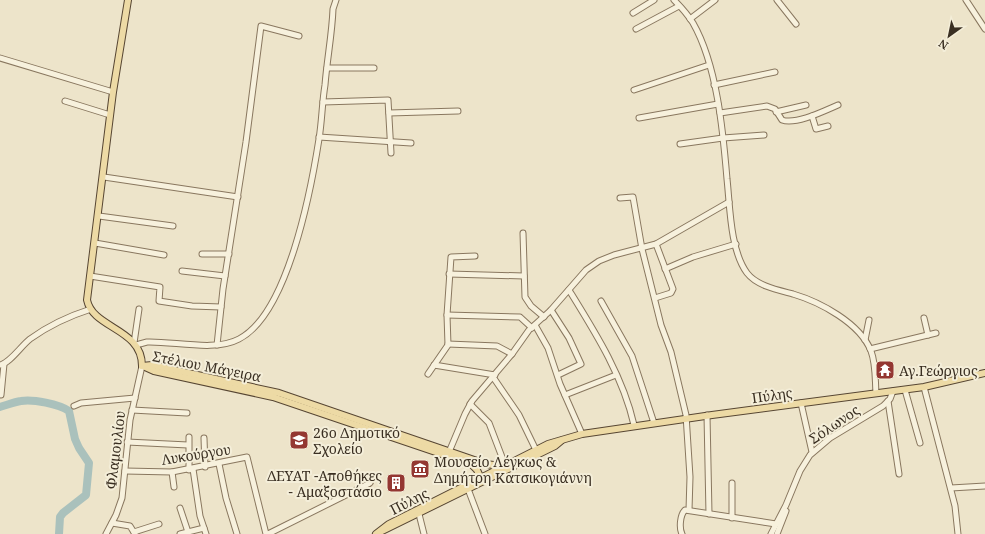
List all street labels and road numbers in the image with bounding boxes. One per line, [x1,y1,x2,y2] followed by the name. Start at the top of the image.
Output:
[151,346,263,386] street label: Στέλιου Μάγειρα
[750,383,794,407] street label: Πύλης
[805,400,863,448] street label: Σόλωνος
[101,410,129,490] street label: Φλαμουλίου
[160,439,232,469] street label: Λυκούργου
[386,483,432,519] street label: Πύλης

